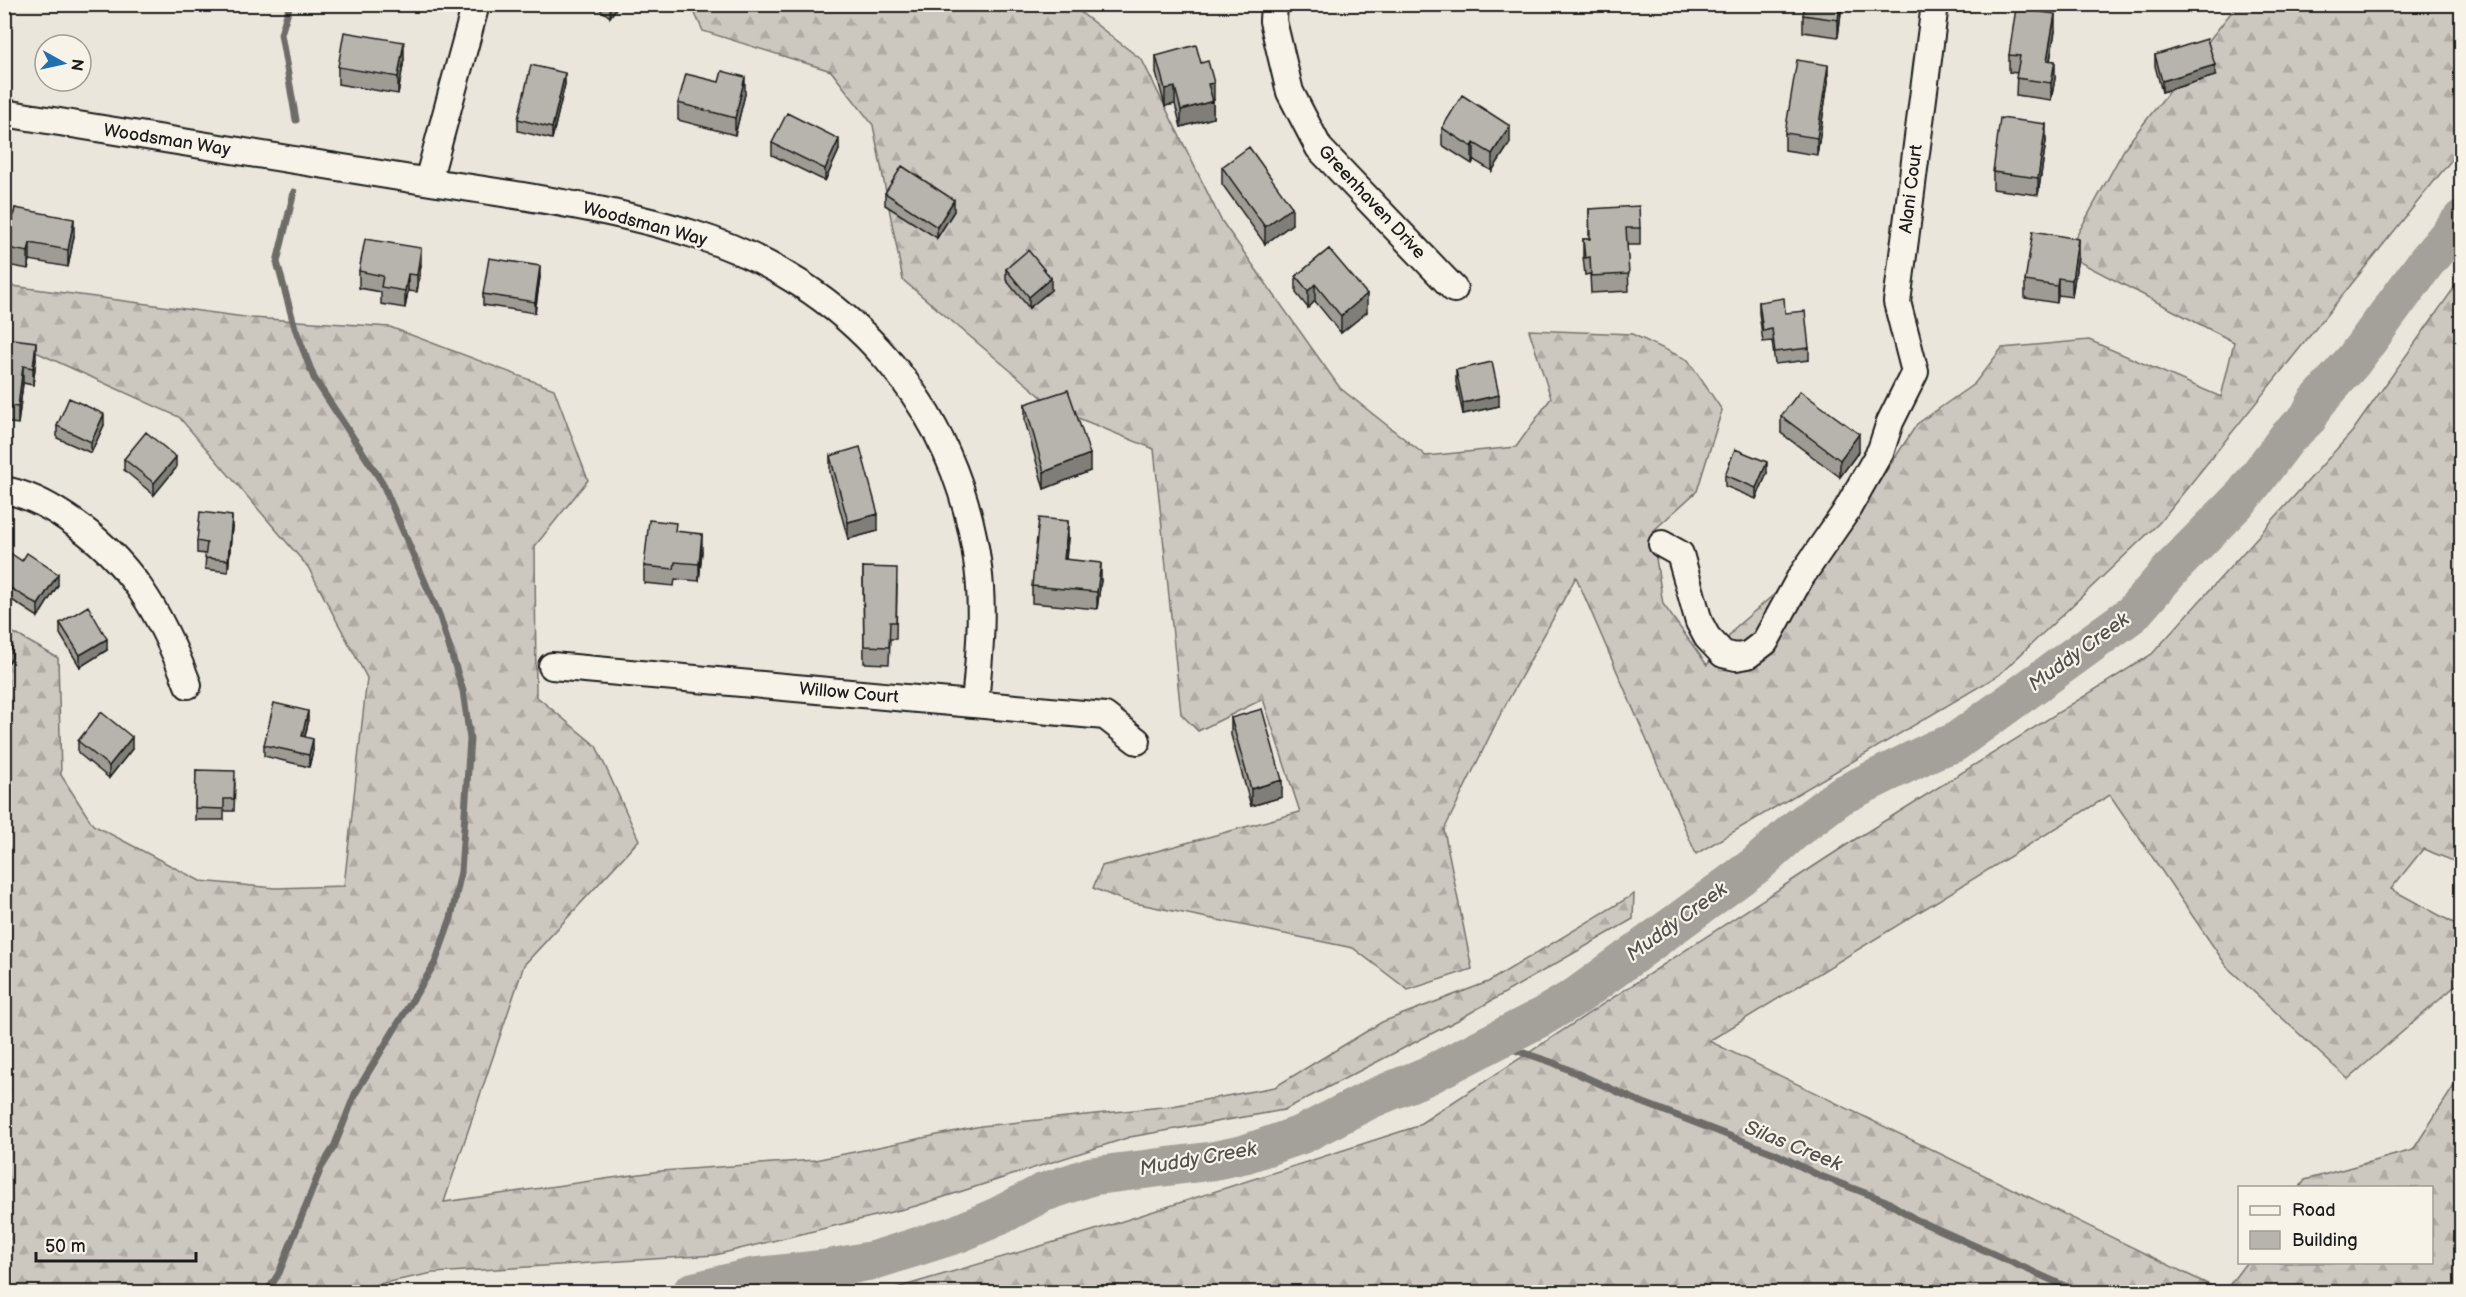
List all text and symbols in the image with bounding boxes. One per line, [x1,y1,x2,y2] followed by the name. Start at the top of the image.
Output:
[33,33,93,93] north arrow
[66,58,87,72] text: N
[102,120,233,161] street label: Woodsman Way
[1314,141,1430,263] street label: Greenhaven Drive
[1895,143,1927,235] street label: Alani Court
[580,197,710,251] street label: Woodsman Way
[2024,607,2135,697] water label: Muddy Creek
[798,678,900,708] street label: Willow Court
[1622,877,1733,967] water label: Muddy Creek
[1741,1116,1846,1177] water label: Silas Creek
[1137,1137,1260,1181] water label: Muddy Creek
[2238,1186,2433,1264] legend
[2292,1200,2336,1221] text: Road
[36,1225,196,1263] scale bar
[2292,1230,2358,1251] text: Building
[45,1236,86,1257] text: 50 m

